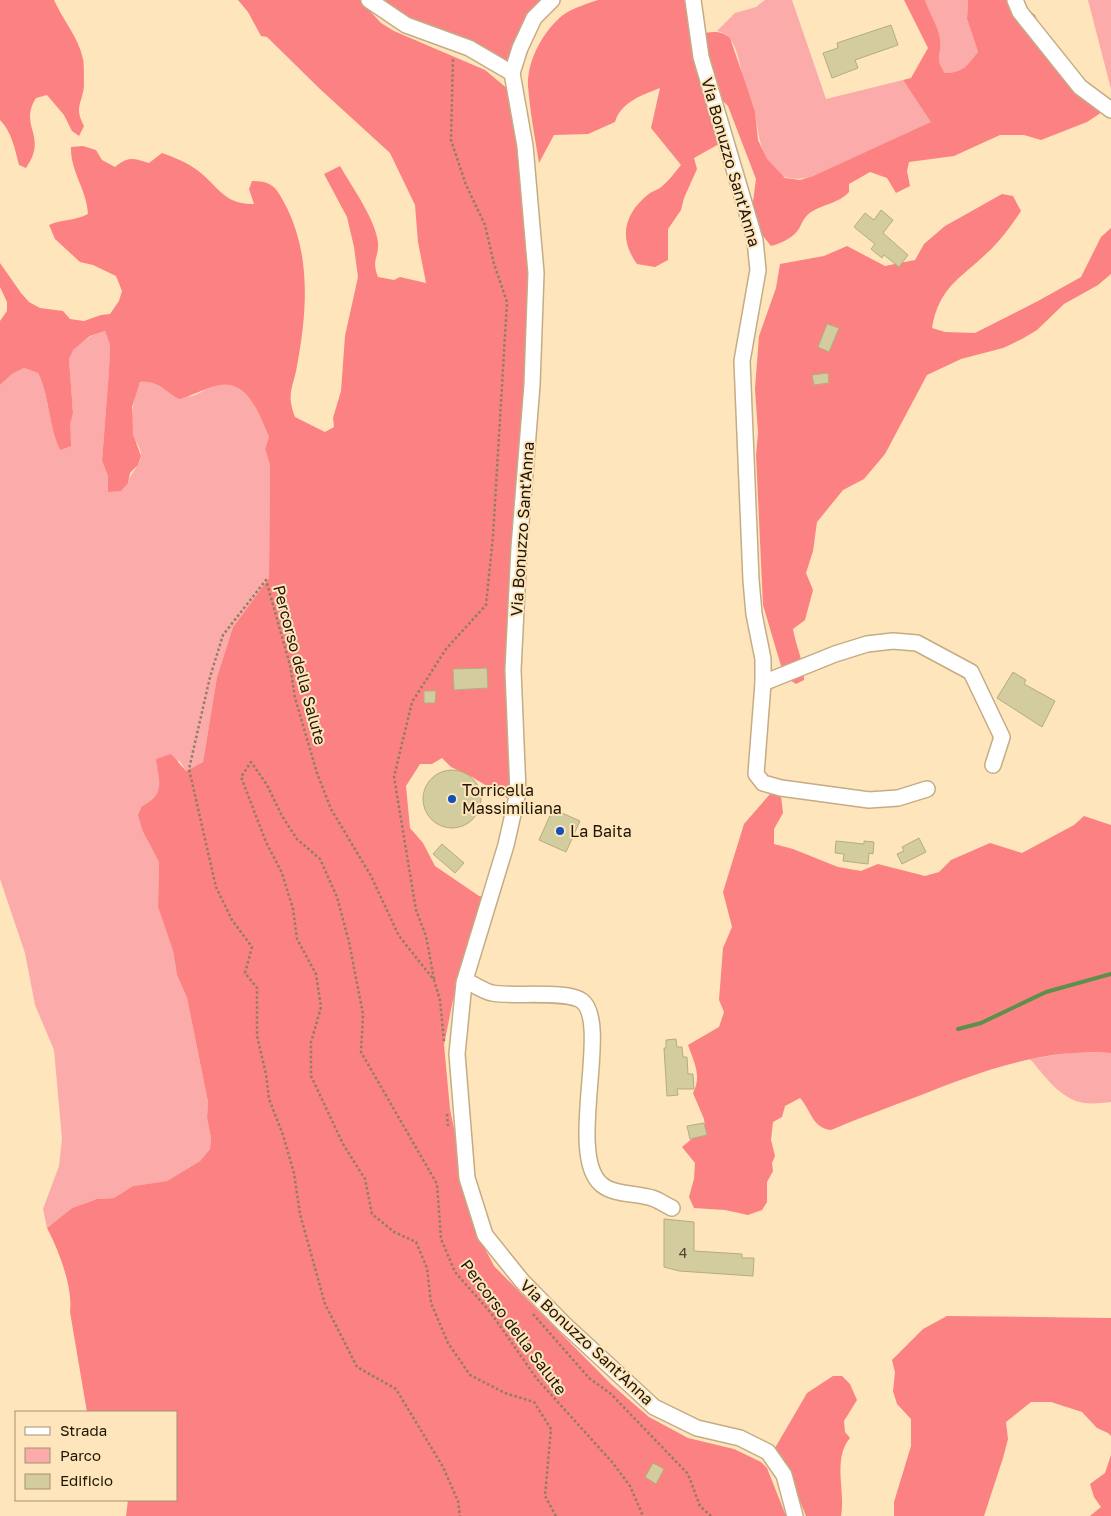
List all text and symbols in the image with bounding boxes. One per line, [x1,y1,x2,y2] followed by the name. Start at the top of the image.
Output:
[697,75,765,249] street label: Via Bonuzzo Sant'Anna
[506,441,538,617] street label: Via Bonuzzo Sant'Anna
[269,583,331,747] street label: Percorso della Salute
[462,780,562,818] place label: Torricella Massimiliana
[446,793,458,805] marker: Torricella Massimiliana
[570,821,632,841] place label: La Baita
[554,825,566,837] marker: La Baita
[679,1244,687,1261] house number: 4
[457,1255,571,1399] street label: Percorso della Salute
[516,1275,658,1409] street label: Via Bonuzzo Sant'Anna
[15,1411,178,1501] legend
[60,1421,107,1439] text: Strada
[60,1446,101,1464] text: Parco
[60,1471,113,1489] text: Edificio

